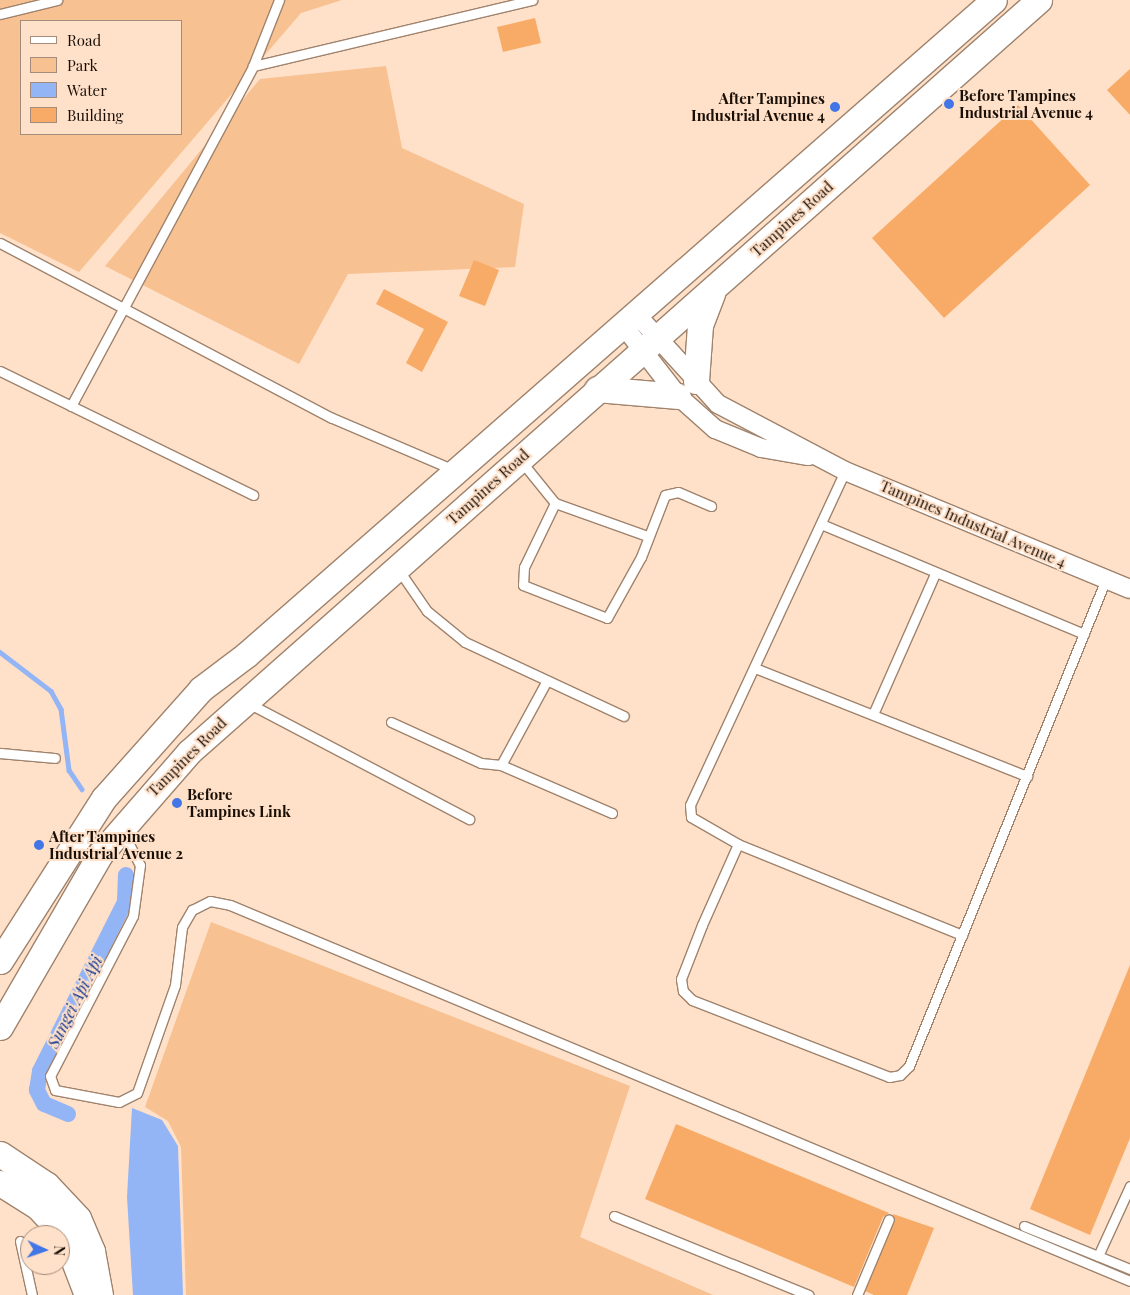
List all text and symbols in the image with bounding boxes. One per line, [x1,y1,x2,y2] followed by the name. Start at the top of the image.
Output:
[20,20,182,135] legend
[67,30,101,50] text: Road
[67,55,98,75] text: Park
[67,80,107,100] text: Water
[959,86,1094,121] place label: Before Tampines Industrial Avenue 4
[690,89,825,124] place label: After Tampines Industrial Avenue 4
[943,98,955,110] marker: Before Tampines Industrial Avenue 4
[829,101,841,113] marker: After Tampines Industrial Avenue 4
[67,105,123,125] text: Building
[747,177,837,261] street label: Tampines Road
[443,445,533,529] street label: Tampines Road
[877,477,1069,571] street label: Tampines Industrial Avenue 4
[144,714,230,800] street label: Tampines Road
[187,785,291,820] place label: Before Tampines Link
[171,797,183,809] marker: Before Tampines Link
[49,827,184,862] place label: After Tampines Industrial Avenue 2
[33,839,45,851] marker: After Tampines Industrial Avenue 2
[43,953,107,1051] water label: Sungei Api Api
[20,1225,70,1275] north arrow
[50,1245,69,1256] text: N

